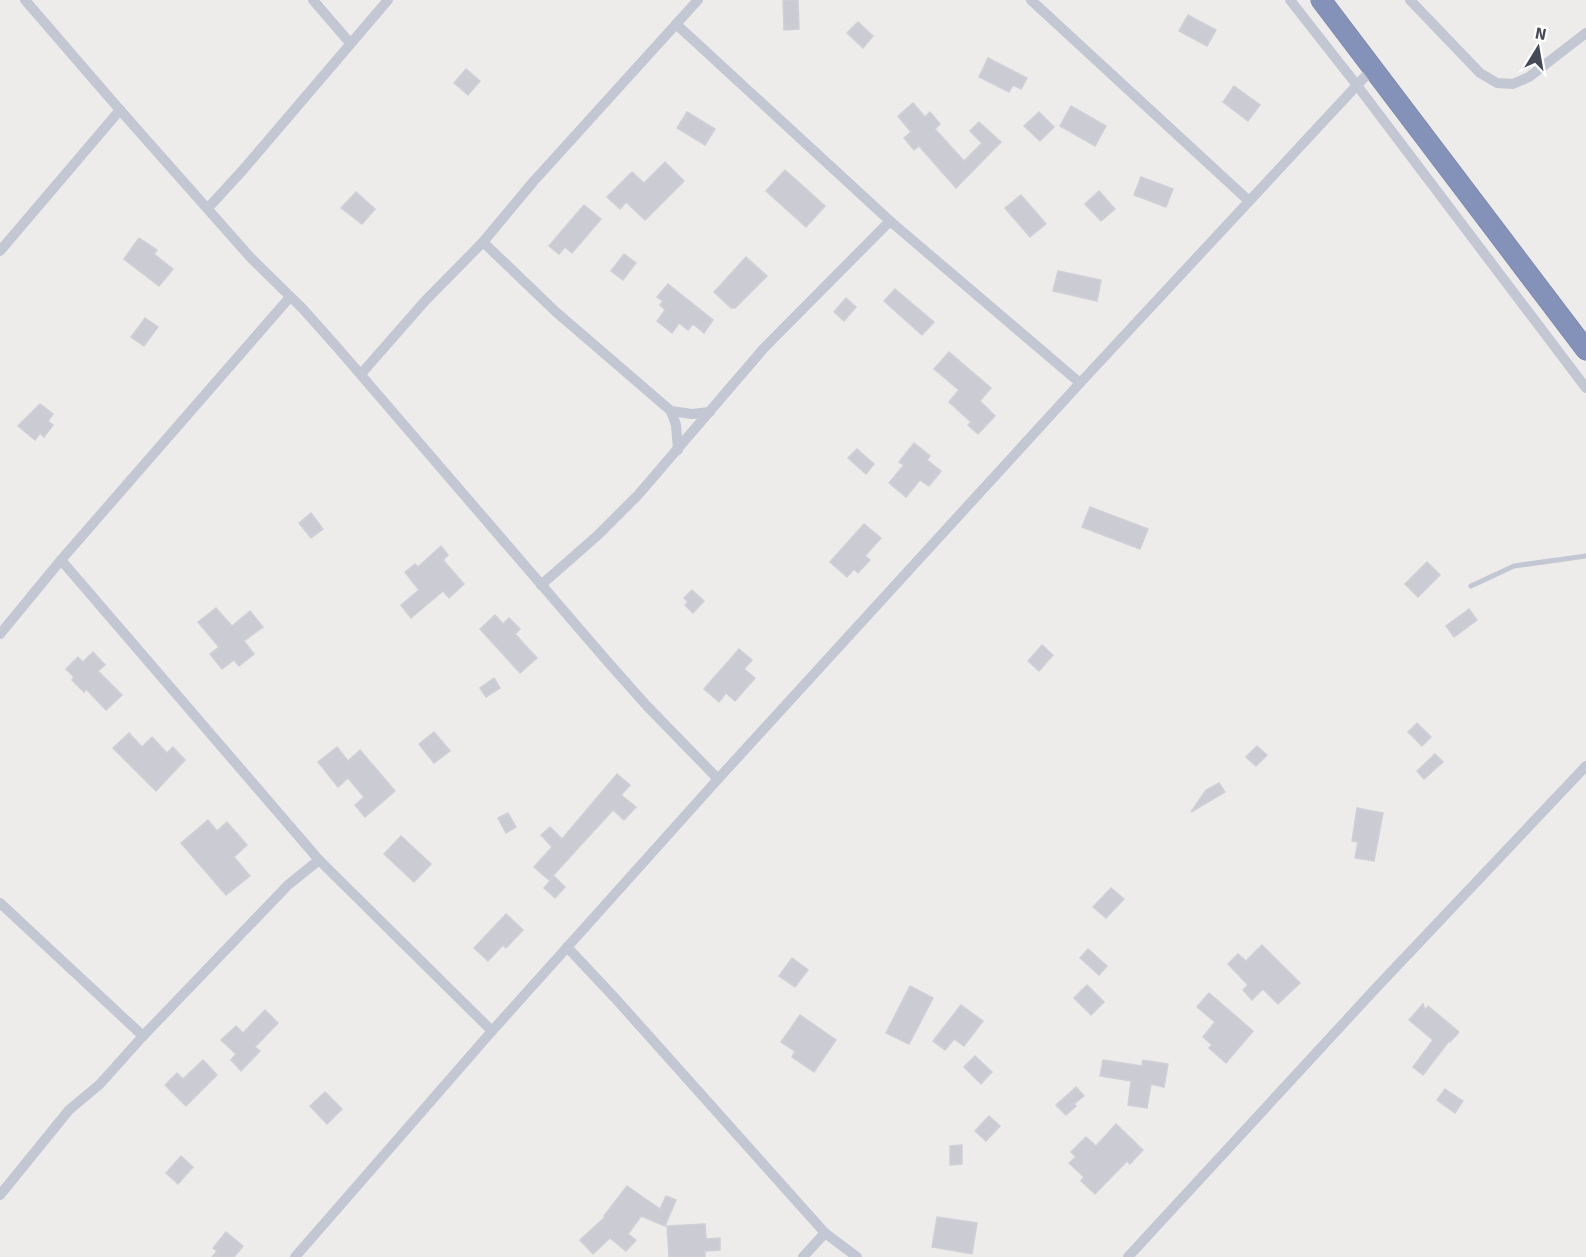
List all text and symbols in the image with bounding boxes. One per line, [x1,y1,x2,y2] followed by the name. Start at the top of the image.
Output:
[1508,18,1568,78] north arrow
[1533,23,1548,45] text: N

